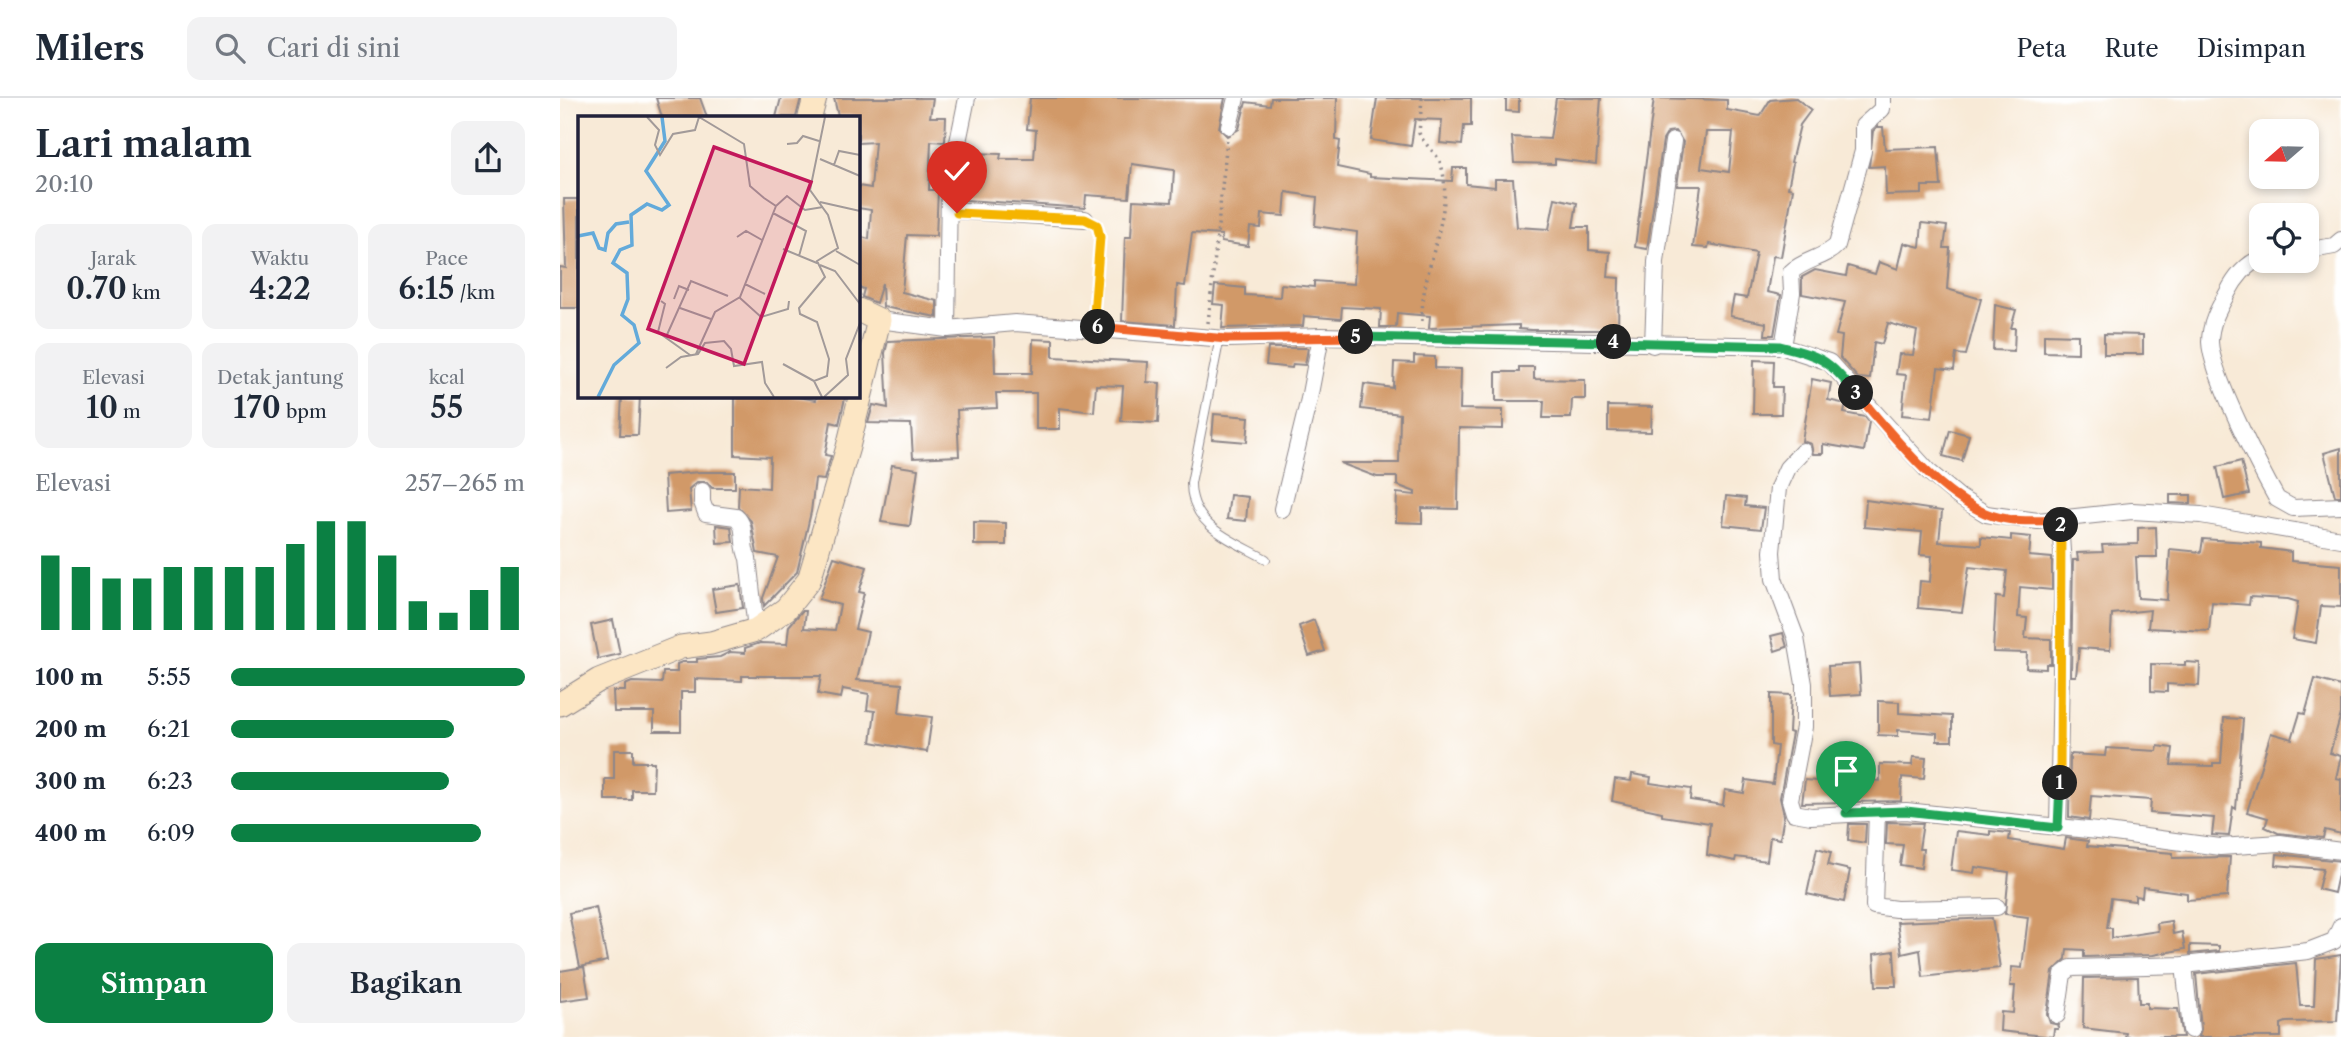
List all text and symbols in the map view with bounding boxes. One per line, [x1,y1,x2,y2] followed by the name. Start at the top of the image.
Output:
[187,17,677,80] search box
[35,28,145,69] text: Milers
[211,29,249,67] icon: search
[267,32,400,64] text: Cari di sini
[2017,34,2066,63] text: Peta
[2104,34,2159,63] text: Rute
[2197,34,2306,63] text: Disimpan
[578,116,859,397] inset map
[2249,119,2319,189] north arrow
[2249,119,2319,273] map controls
[35,120,252,167] text: Lari malam
[451,121,525,195] button: share
[927,141,987,213] pin
[938,152,976,190] icon: check
[35,170,94,198] text: 20:10
[2249,203,2319,273] button: locate
[91,247,136,270] text: Jarak
[251,247,309,270] text: Waktu
[425,247,468,270] text: Pace
[66,270,127,307] text: 0.70
[249,270,311,307] text: 4:22
[398,270,454,307] text: 6:15
[127,281,161,304] text: km
[454,281,495,304] text: /km
[1080,310,1116,344] pin: 6
[1092,315,1103,338] text: 6
[1338,320,1374,354] pin: 5
[1596,324,1632,360] pin: 4
[1350,325,1361,348] text: 5
[1608,330,1619,353] text: 4
[82,366,145,389] text: Elevasi
[217,366,343,389] text: Detak jantung
[429,366,465,389] text: kcal
[1838,376,1874,410] pin: 3
[1850,381,1861,404] text: 3
[86,389,118,426] text: 10
[233,389,281,426] text: 170
[430,389,463,426] text: 55
[118,400,141,423] text: m
[281,400,327,423] text: bpm
[35,469,111,497] text: Elevasi
[405,469,525,497] text: 257–265 m
[2044,508,2078,542] pin: 2
[2055,513,2066,536] text: 2
[35,663,103,691] text: 100 m
[147,663,191,691] text: 5:55
[35,715,107,743] text: 200 m
[147,715,190,743] text: 6:21
[1816,741,1876,813] pin
[1827,752,1865,790] icon: arrive
[2042,766,2078,800] pin: 1
[35,767,106,795] text: 300 m
[147,767,193,795] text: 6:23
[2055,771,2064,794] text: 1
[35,819,107,847] text: 400 m
[147,819,195,847] text: 6:09
[35,943,273,1023] button: Simpan
[287,943,525,1023] button: Bagikan

